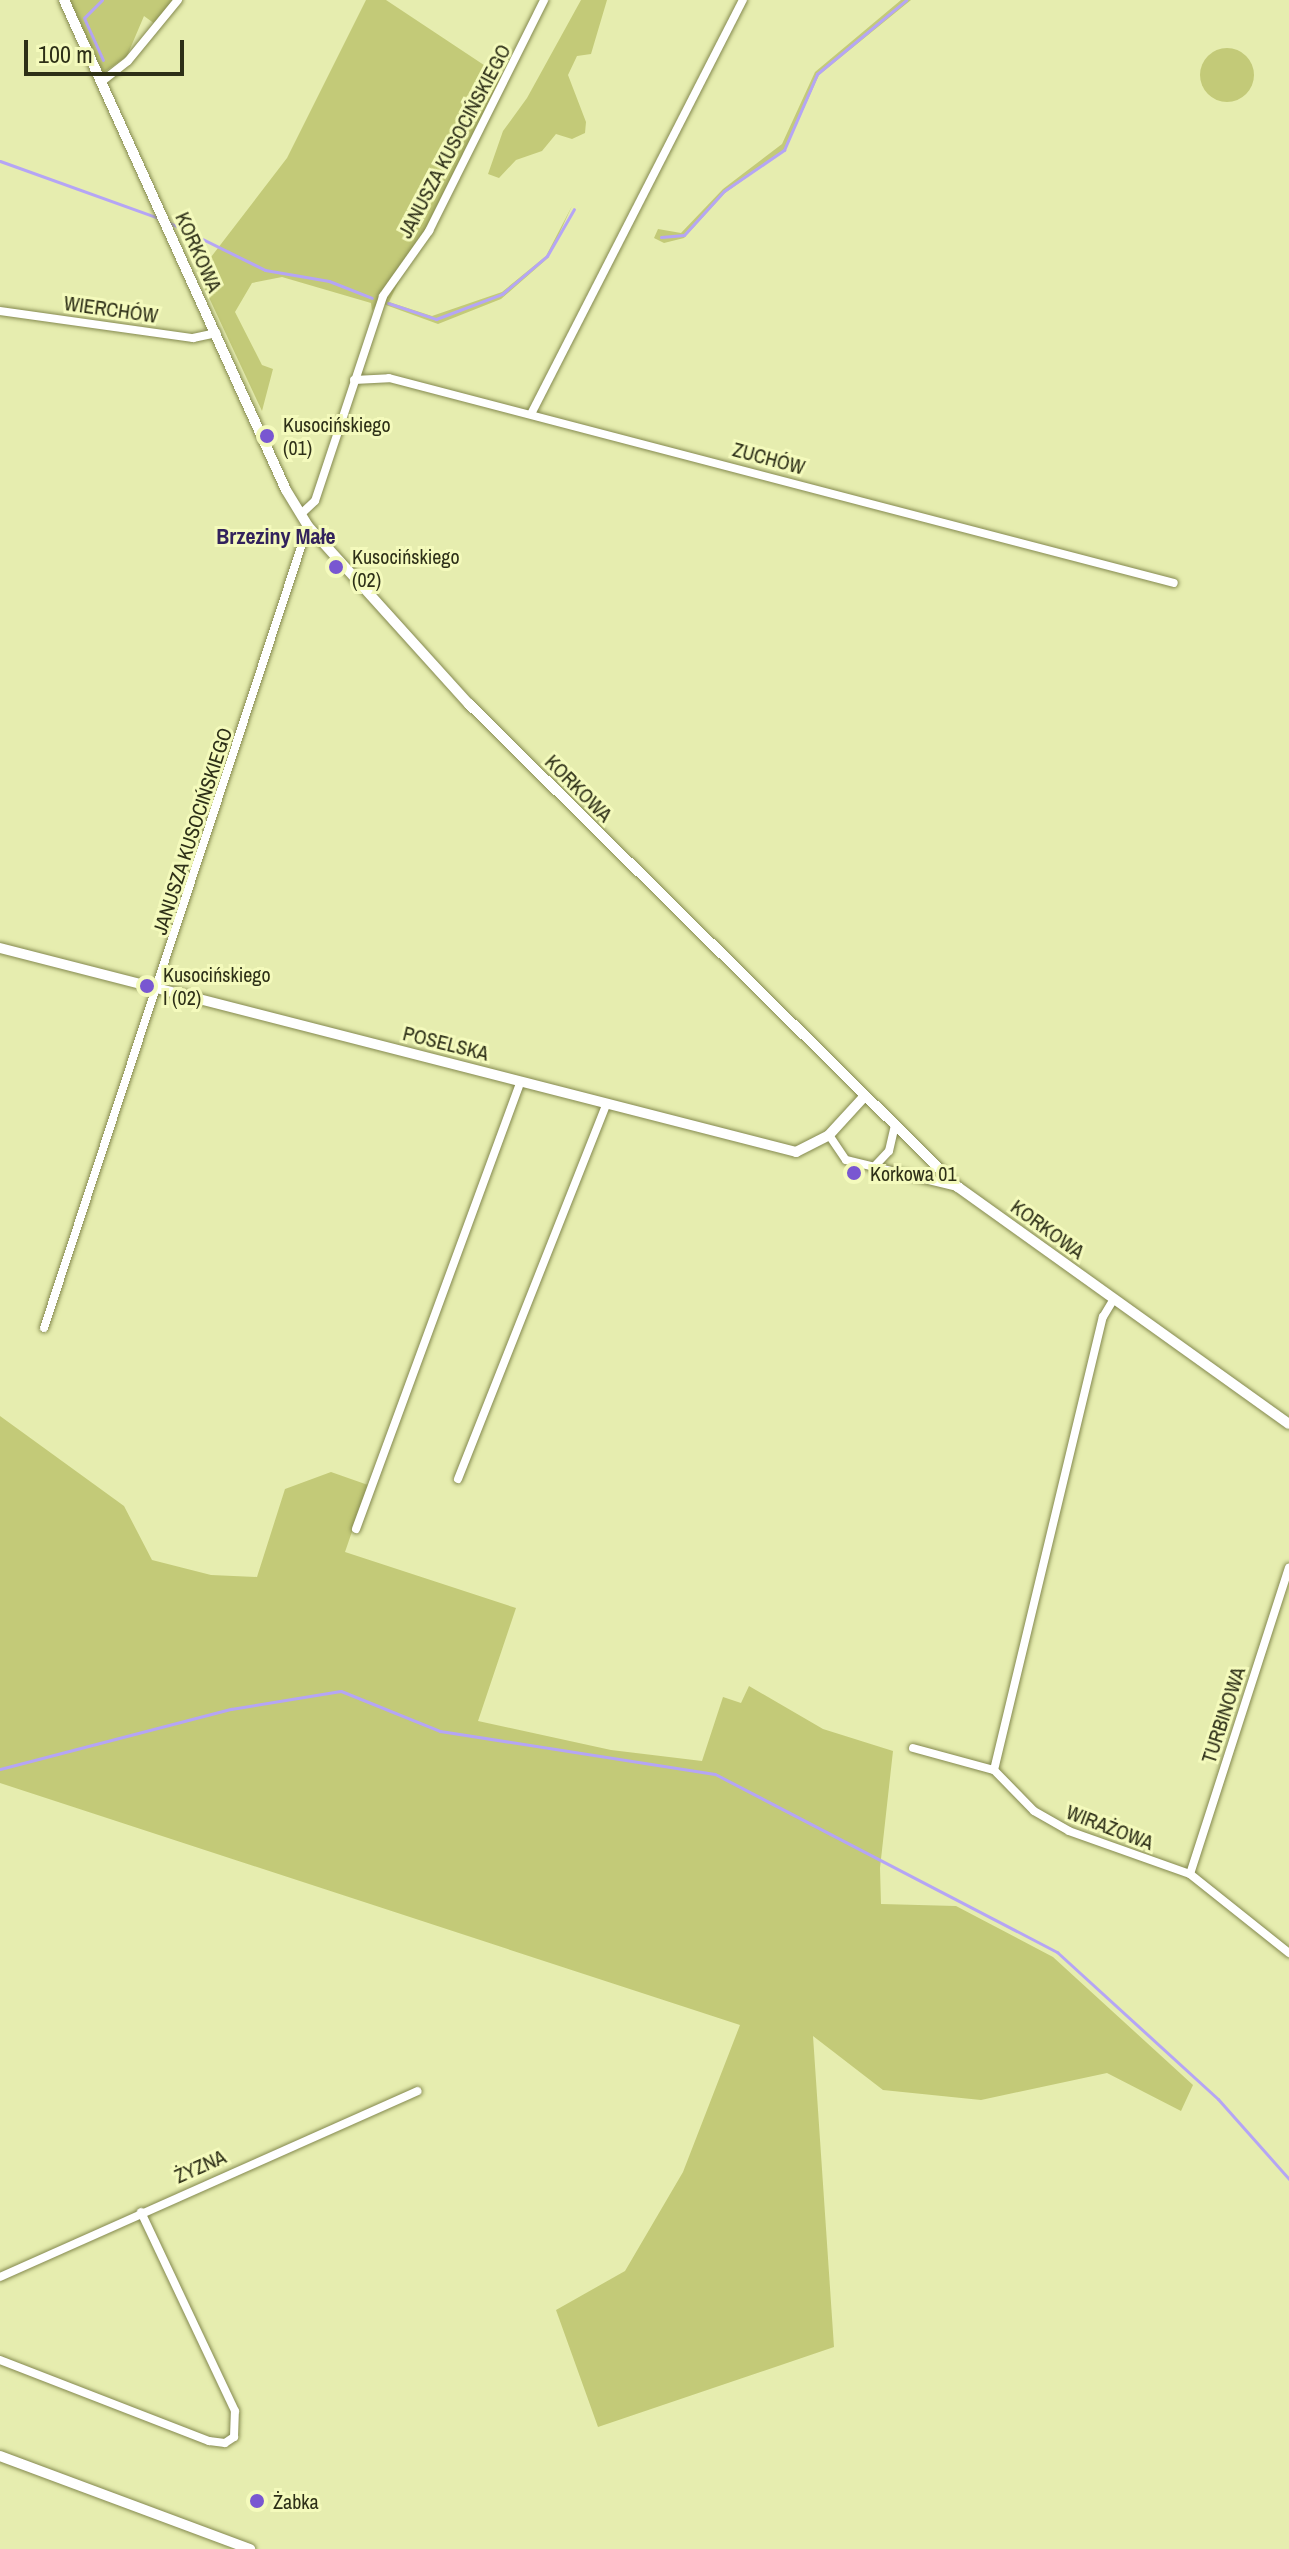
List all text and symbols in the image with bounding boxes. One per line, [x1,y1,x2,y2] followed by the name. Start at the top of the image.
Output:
[28,24,188,74] scale bar
[38,38,93,70] text: 100 m
[392,40,516,242] street label: JANUSZA KUSOCIŃSKIEGO
[171,208,227,296] street label: KORKOWA
[62,291,160,327] street label: WIERCHÓW
[283,412,391,459] place label: Kusocińskiego (01)
[258,427,276,445] marker: Kusocińskiego (01)
[730,437,808,479] street label: ZUCHÓW
[216,524,336,550] district label: Brzeziny Małe
[352,544,460,591] place label: Kusocińskiego (02)
[327,558,345,576] marker: Kusocińskiego (02)
[147,724,237,938] street label: JANUSZA KUSOCIŃSKIEGO
[540,749,618,827] street label: KORKOWA
[163,962,271,1009] place label: Kusocińskiego I (02)
[138,977,156,995] marker: Kusocińskiego I (02)
[401,1021,491,1065] street label: POSELSKA
[870,1161,957,1185] place label: Korkowa 01
[845,1164,863,1182] marker: Korkowa 01
[1007,1194,1089,1264] street label: KORKOWA
[1196,1664,1250,1766] street label: TURBINOWA
[1063,1799,1157,1855] street label: WIRAŻOWA
[171,2144,229,2188] street label: ŻYZNA
[273,2489,319,2513] place label: Żabka
[248,2492,266,2510] marker: Żabka

